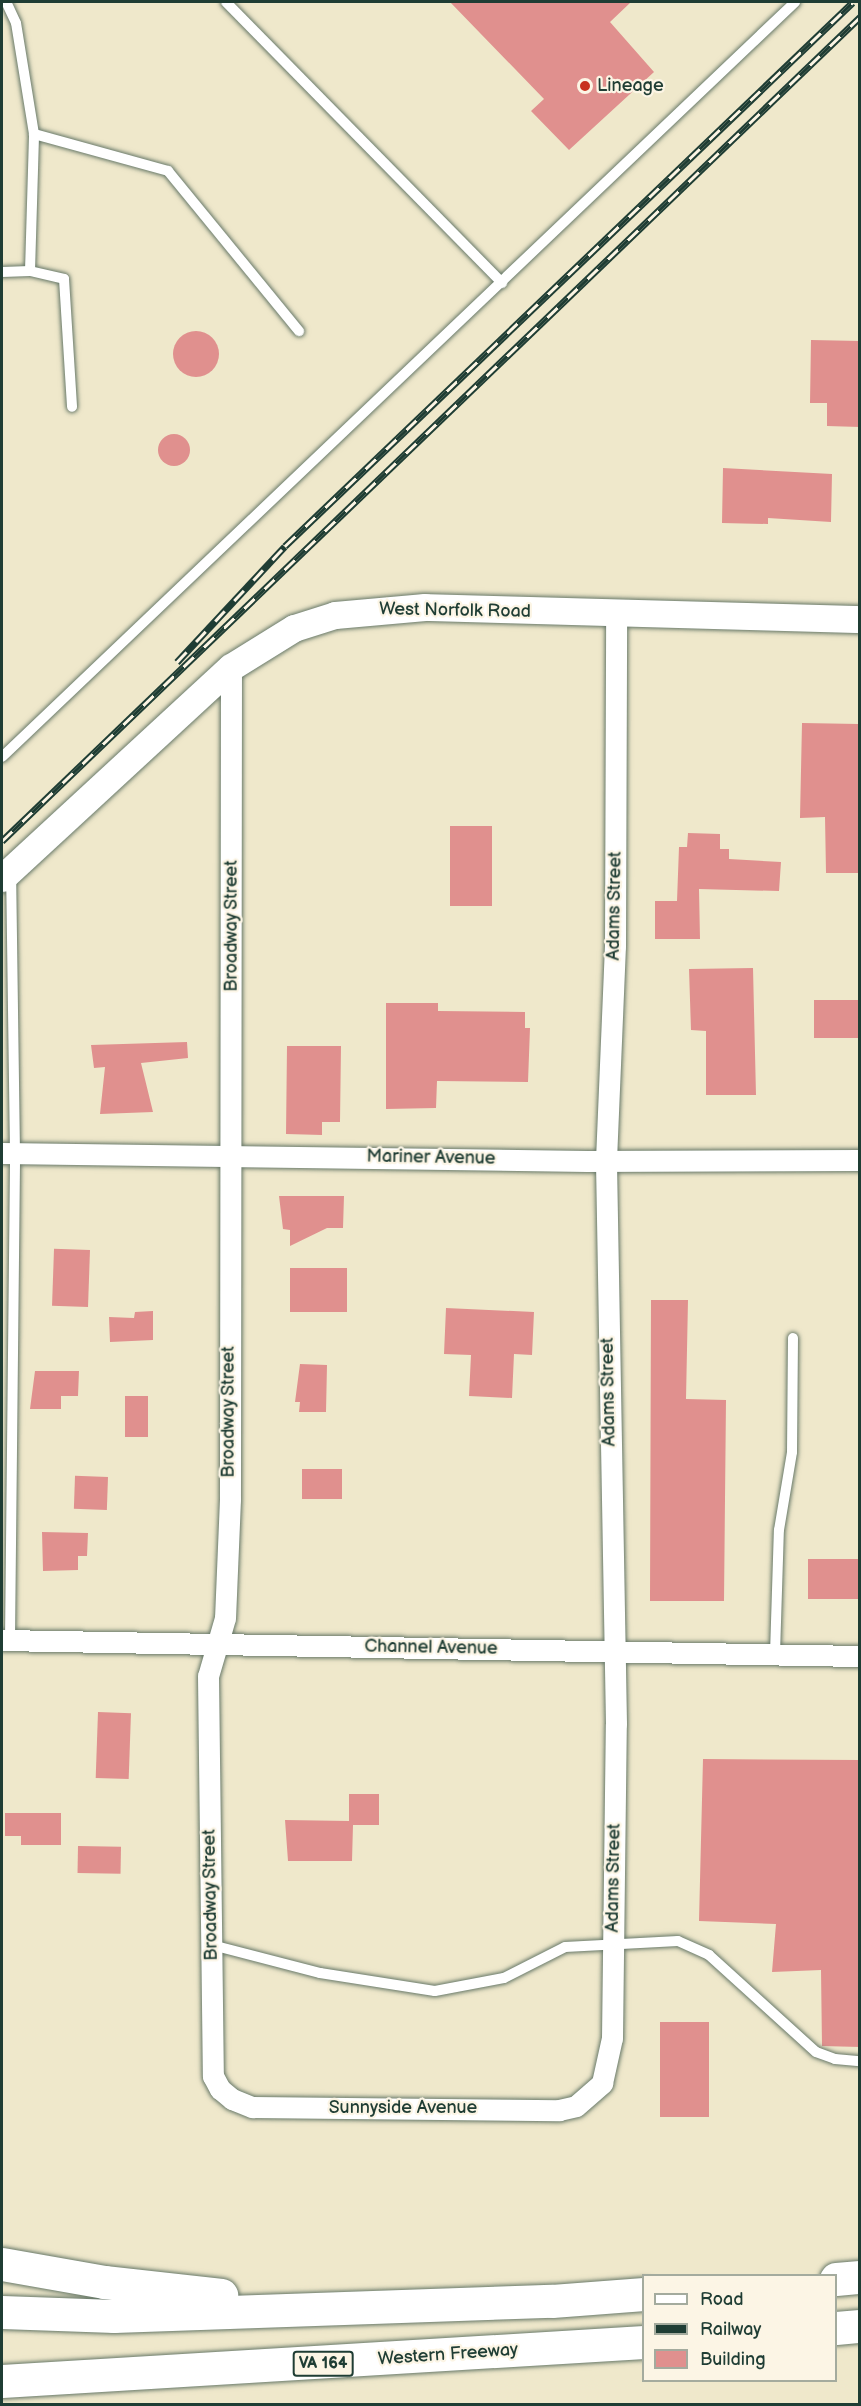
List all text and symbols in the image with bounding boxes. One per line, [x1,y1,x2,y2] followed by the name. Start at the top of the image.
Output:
[597,75,664,97] place label: Lineage
[578,79,592,93] marker: Lineage
[379,599,531,623] street label: West Norfolk Road
[603,851,627,961] street label: Adams Street
[221,859,243,993] street label: Broadway Street
[366,1146,496,1170] street label: Mariner Avenue
[597,1337,621,1447] street label: Adams Street
[218,1345,240,1479] street label: Broadway Street
[364,1636,498,1660] street label: Channel Avenue
[602,1823,626,1933] street label: Adams Street
[199,1828,223,1962] street label: Broadway Street
[329,2097,477,2119] street label: Sunnyside Avenue
[642,2274,837,2382] legend
[700,2289,744,2310] text: Road
[700,2319,762,2340] text: Railway
[377,2339,519,2371] street label: Western Freeway
[700,2349,766,2370] text: Building
[292,2351,354,2377] road number: VA 164

